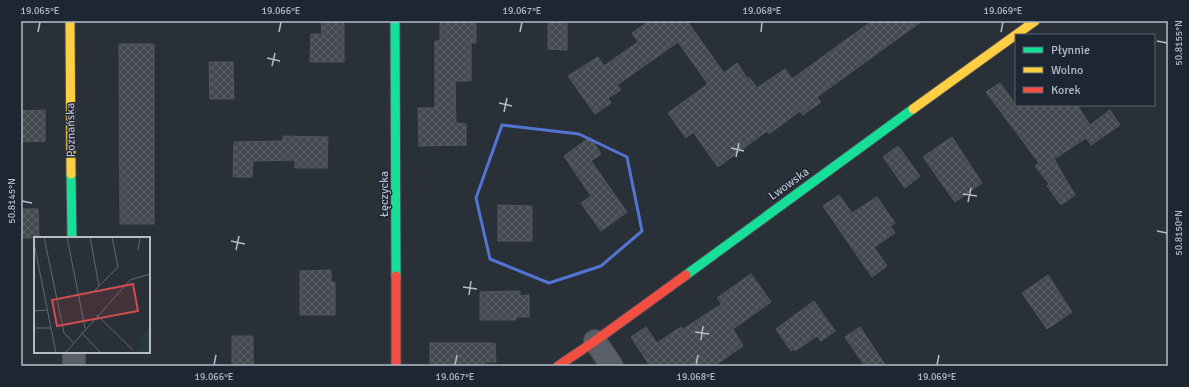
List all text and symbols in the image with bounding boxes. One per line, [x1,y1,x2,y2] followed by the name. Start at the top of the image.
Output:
[21,5,60,17] text: 19.065°E
[262,5,301,17] text: 19.066°E
[503,5,542,17] text: 19.067°E
[743,5,782,17] text: 19.068°E
[984,5,1023,17] text: 19.069°E
[1173,20,1185,66] text: 50.8155°N
[1015,34,1155,106] legend
[1051,43,1090,58] text: Płynnie
[1051,63,1083,78] text: Wolno
[1051,83,1080,98] text: Korek
[63,103,79,157] street label: Poznańska
[766,164,812,204] street label: Lwowska
[377,171,392,217] street label: Łęczycka
[6,178,18,224] text: 50.8145°N
[1173,210,1185,256] text: 50.8150°N
[34,237,150,353] inset map
[195,371,234,383] text: 19.066°E
[436,371,475,383] text: 19.067°E
[677,371,716,383] text: 19.068°E
[918,371,957,383] text: 19.069°E

